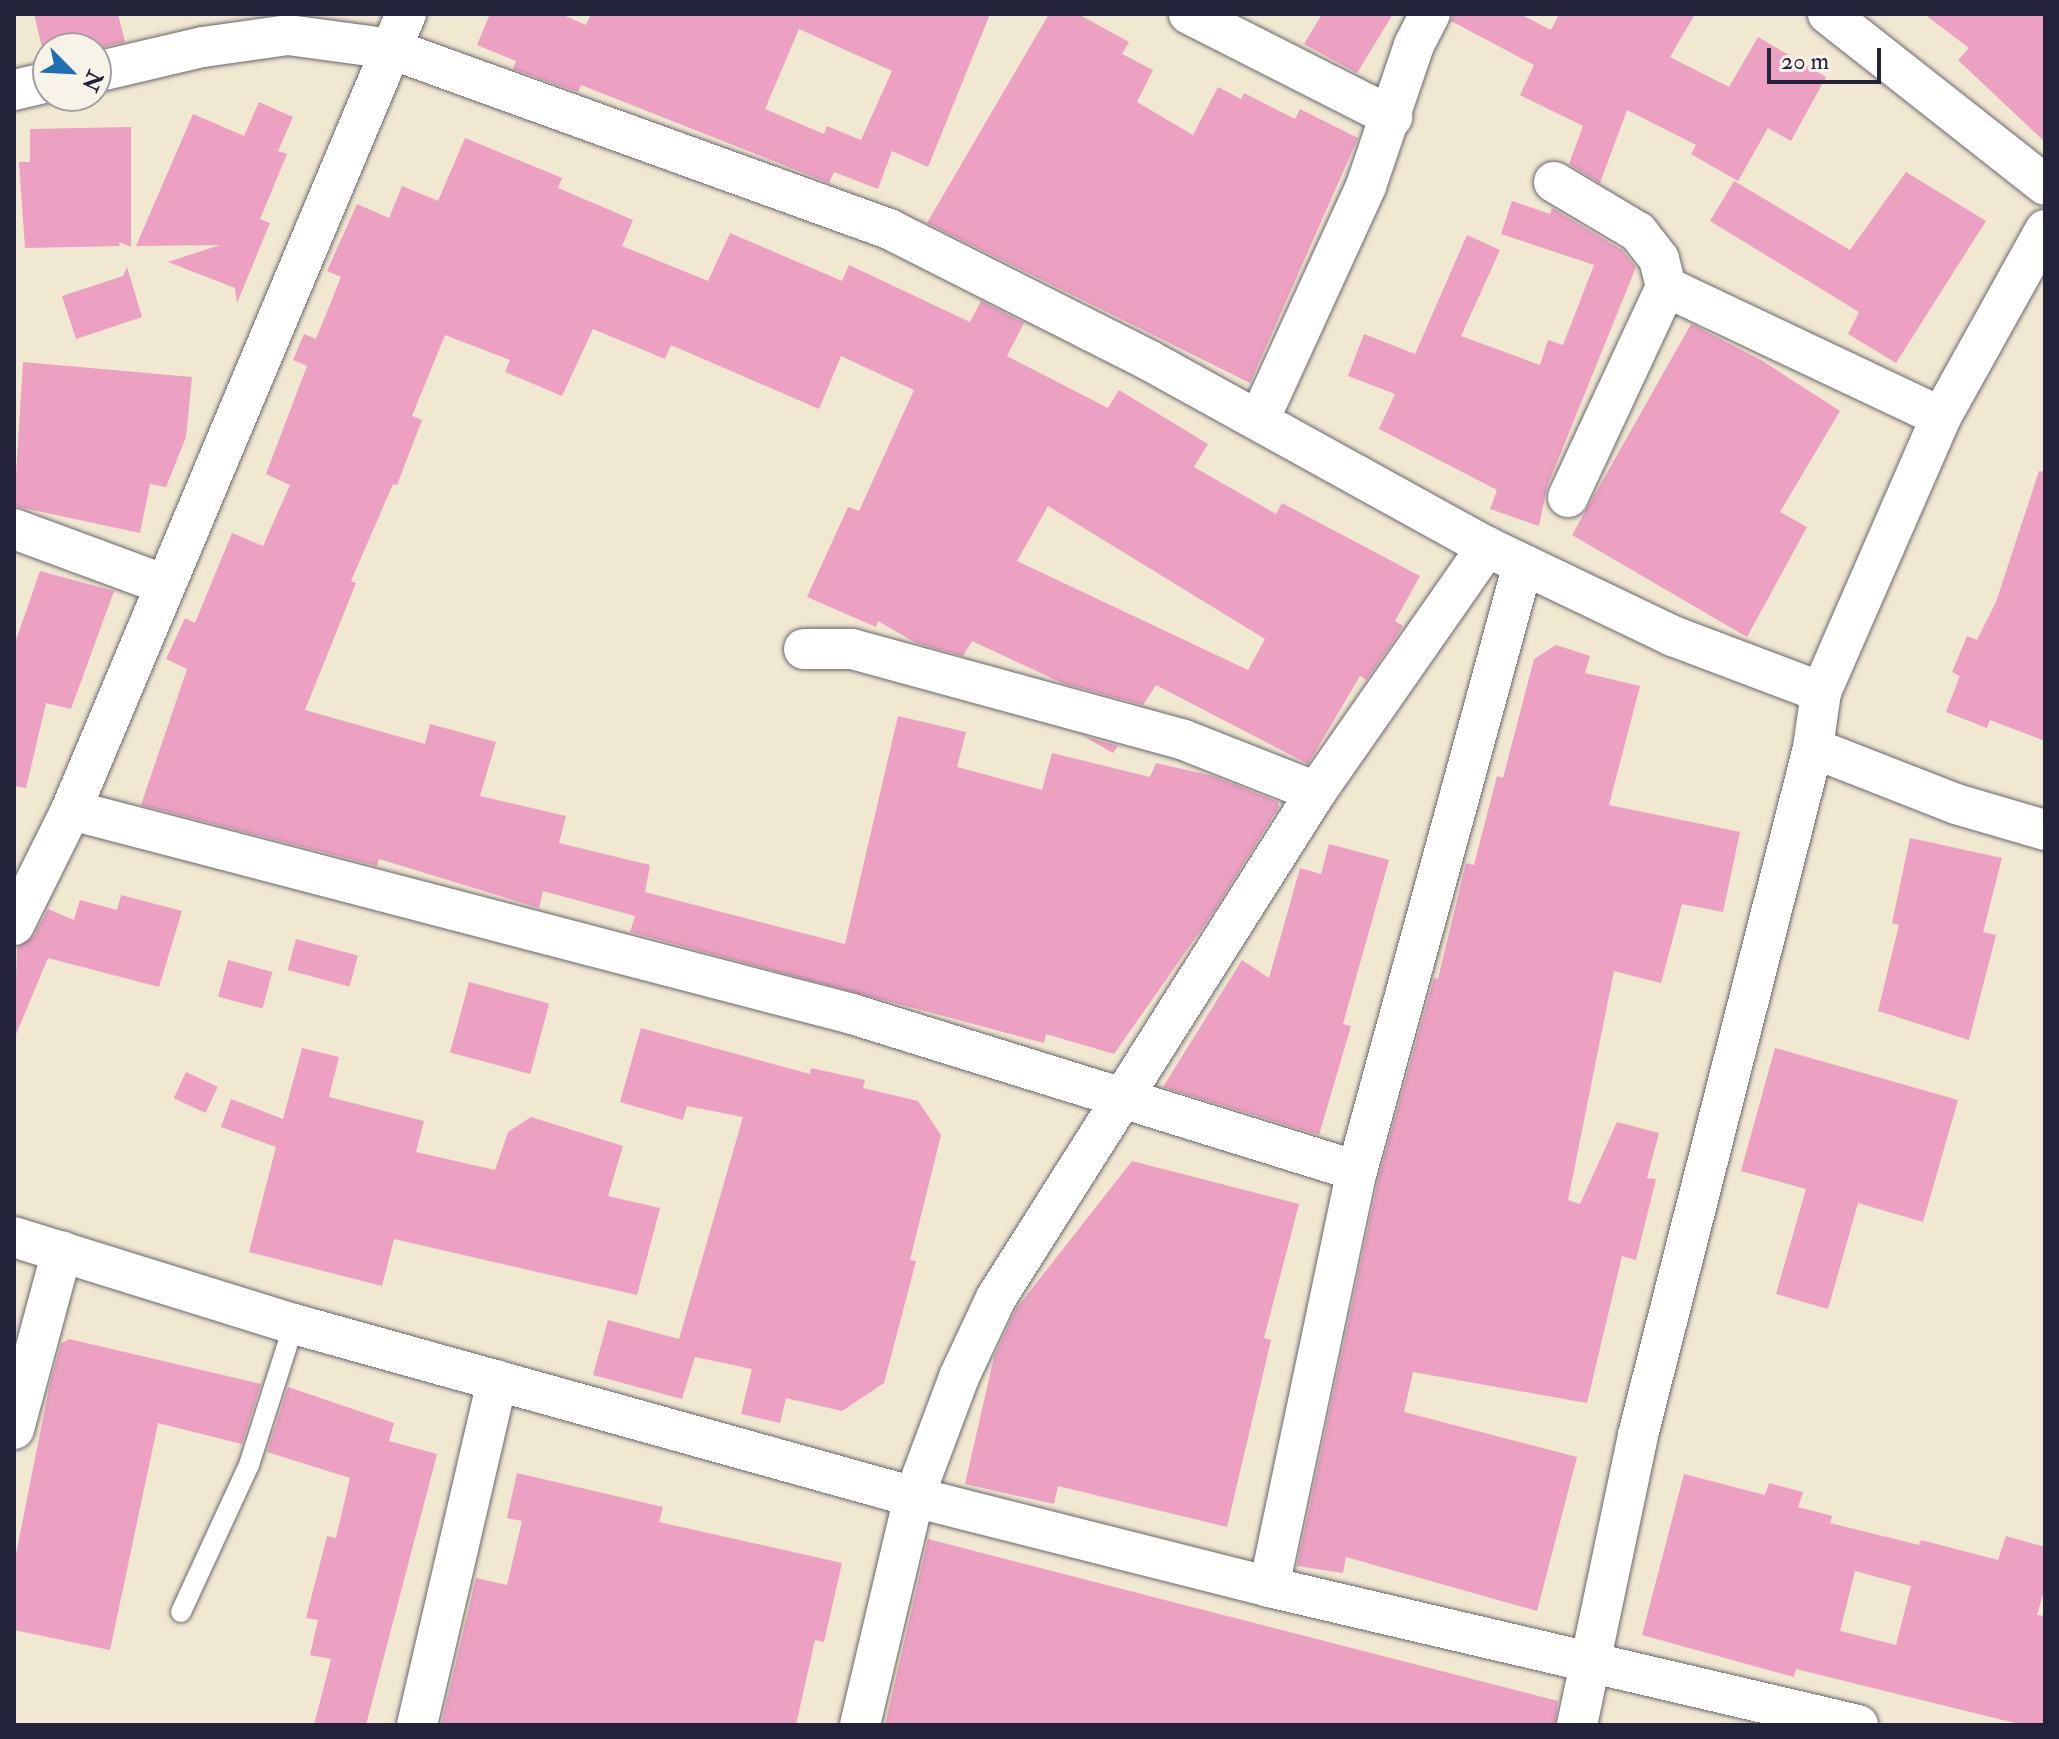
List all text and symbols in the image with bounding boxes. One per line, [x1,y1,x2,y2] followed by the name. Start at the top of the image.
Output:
[32,32,112,112] north arrow
[1771,32,1885,82] scale bar
[1781,46,1829,77] text: 20 m
[75,66,109,96] text: N

